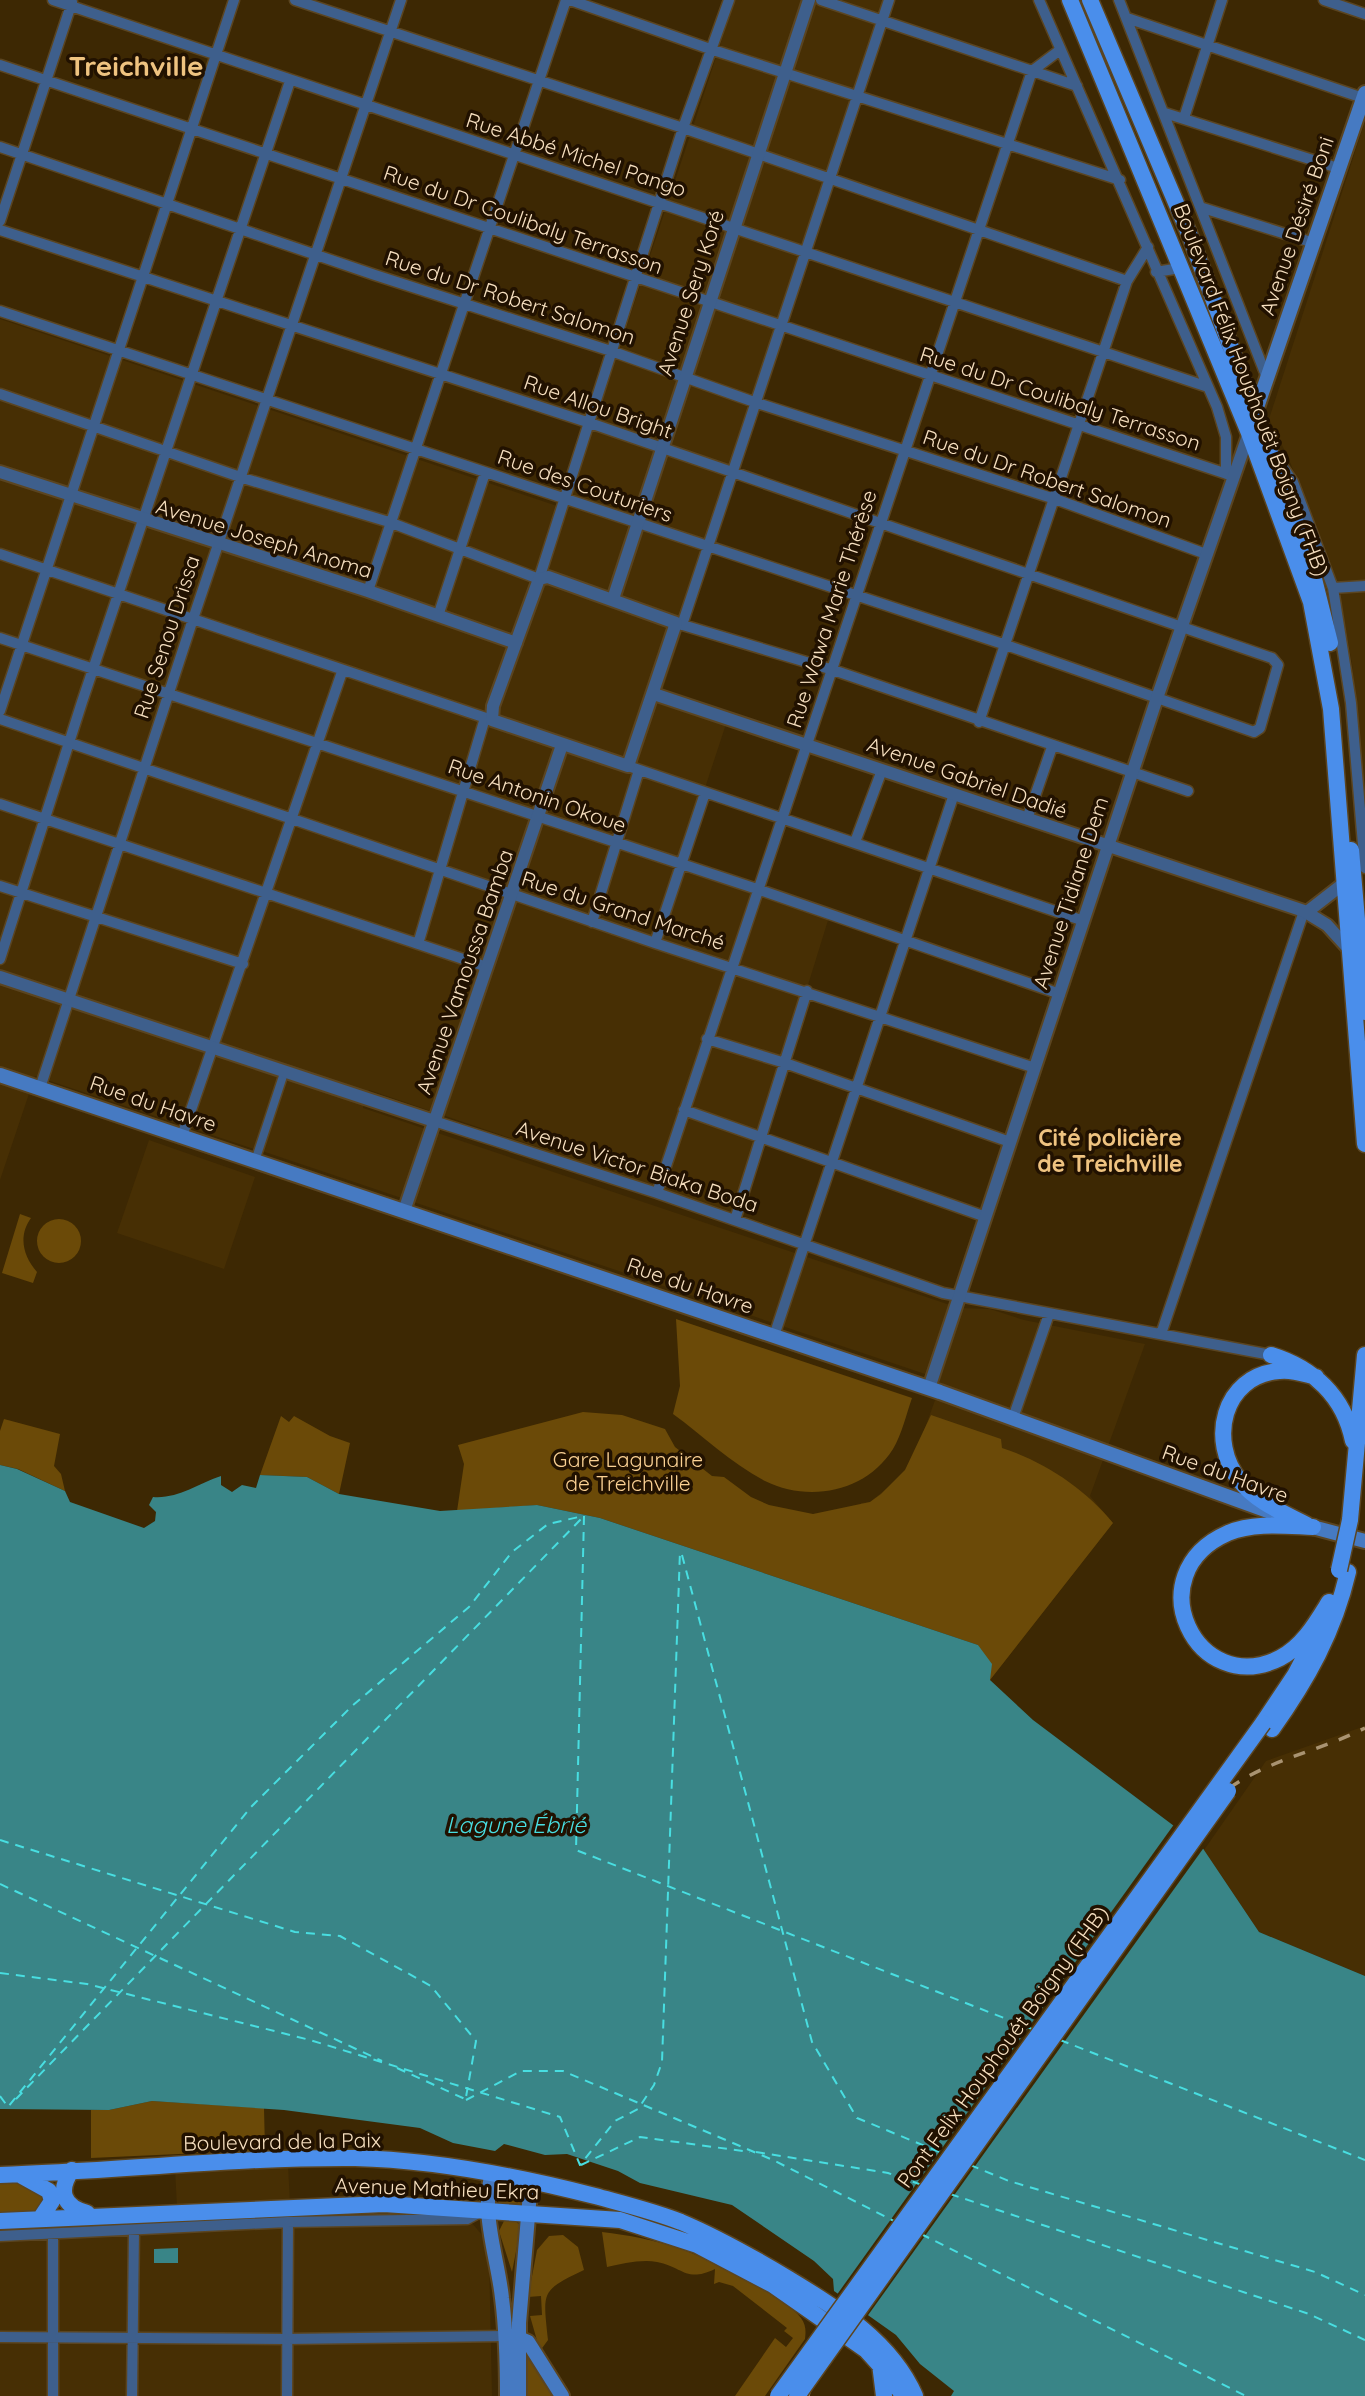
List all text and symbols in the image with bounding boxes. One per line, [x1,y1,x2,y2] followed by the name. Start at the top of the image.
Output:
[68,48,204,83] district label: Treichville
[463,106,690,202] street label: Rue Abbé Michel Pango
[1253,133,1339,318] street label: Avenue Désiré Boni
[380,159,666,279] street label: Rue du Dr Coulibaly Terrasson
[1169,200,1335,580] street label: Boulevard Félix Houphouët Boigny (FHB)
[651,206,729,379] street label: Avenue Sery Koré
[382,244,638,350] street label: Rue du Dr Robert Salomon
[917,340,1204,456] street label: Rue du Dr Coulibaly Terrasson
[521,368,676,444] street label: Rue Allou Bright
[920,423,1175,533] street label: Rue du Dr Robert Salomon
[494,443,676,527] street label: Rue des Couturiers
[780,487,882,731] street label: Rue Wawa Marie Thérèse
[153,493,376,583] street label: Avenue Joseph Anoma
[127,552,205,721] street label: Rue Senou Drissa
[864,731,1071,824] street label: Avenue Gabriel Dadié
[445,752,630,838] street label: Rue Antonin Okoue
[1027,793,1113,992] street label: Avenue Tidiane Dem
[410,846,518,1097] street label: Avenue Vamoussa Bamba
[518,865,728,955] street label: Rue du Grand Marché
[87,1069,220,1137] street label: Rue du Havre
[513,1115,761,1217] street label: Avenue Victor Biaka Boda
[1037,1123,1183,1178] district label: Cité policière de Treichville
[624,1251,757,1319] street label: Rue du Havre
[1159,1438,1292,1508] street label: Rue du Havre
[553,1446,703,1496] park label: Gare Lagunaire de Treichville
[446,1810,587,1839] water label: Lagune Ébrié
[891,1900,1113,2193] street label: Pont Felix Houphouét Boigny (FHB)
[183,2126,381,2156] street label: Boulevard de la Paix
[334,2171,540,2205] street label: Avenue Mathieu Ekra

